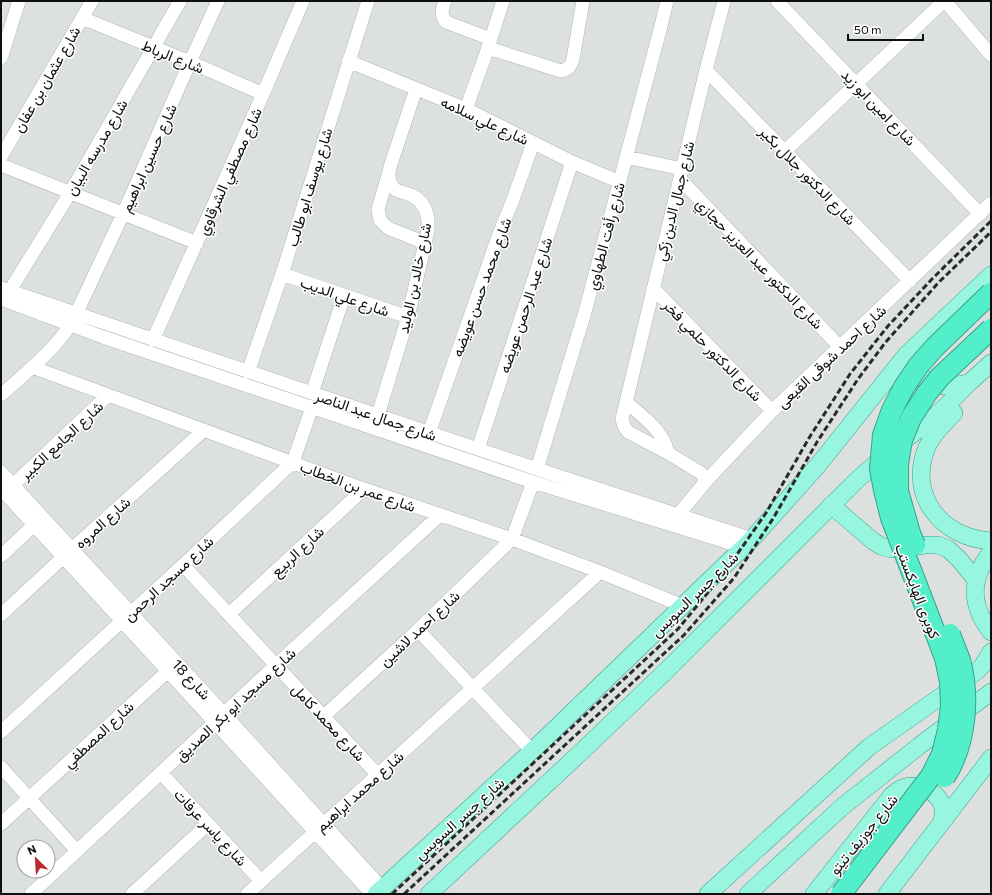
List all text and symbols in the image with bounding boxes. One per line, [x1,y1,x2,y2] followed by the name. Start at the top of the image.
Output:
[848,16,923,42] scale bar
[854,22,882,36] text: 50 m
[8,23,86,137] street label: شارع عثمان بن عفان
[138,35,207,79] street label: شارع الرباط
[836,65,920,151] street label: شارع امين ابو زيد
[436,92,532,153] street label: شارع علي سلامه
[61,96,133,200] street label: شارع مدرسه البيان
[116,101,183,216] street label: شارع حسين ابراهيم
[193,104,270,239] street label: شارع مصطفي الشرقاوي
[753,121,860,230] street label: شارع الدكتور جلال بكير
[282,125,339,249] street label: شارع يوسف ابو طالب
[650,139,702,264] street label: شارع جمال الدين زكي
[582,180,633,293] street label: شارع رأفت الطهاوي
[689,194,827,336] street label: شارع الدكتور عبد العزيز حجازي
[447,215,517,360] street label: شارع محمد حسن عويضه
[394,221,437,336] street label: شارع خالد بن الوليد
[495,235,558,376] street label: شارع عبد الرحمن عويضه
[297,272,392,324] street label: شارع علي الديب
[656,295,766,408] street label: شارع الدكتور حلمي فخر
[773,301,892,414] street label: شارع احمد شوقى القيعى
[311,385,439,447] street label: شارع جمال عبد الناصر
[15,397,109,486] street label: شارع الجامع الكبير
[297,457,418,518] street label: شارع عمر بن الخطاب
[70,492,136,554] street label: شارع المروه
[267,522,329,582] street label: شارع الربيع
[119,532,219,627] street label: شارع مسجد الرحمن
[890,541,945,642] street label: كوبرى الهايكستب
[646,548,744,642] street label: شارع جسر السويس
[375,586,465,672] street label: شارع احمد لاشين
[171,643,301,767] street label: شارع مسجد ابو بكر الصديق
[167,655,215,705] street label: شارع 18
[286,680,370,767] street label: شارع محمد كامل
[59,697,140,775] street label: شارع المصطفي
[311,747,409,837] street label: شارع محمد ابراهيم
[410,773,510,865] street label: شارع جسر السويس
[169,785,251,871] street label: شارع ياسر عرفات
[825,790,903,880] street label: شارع جوزيف تيتو
[16,839,56,879] north arrow
[25,842,38,857] text: N

